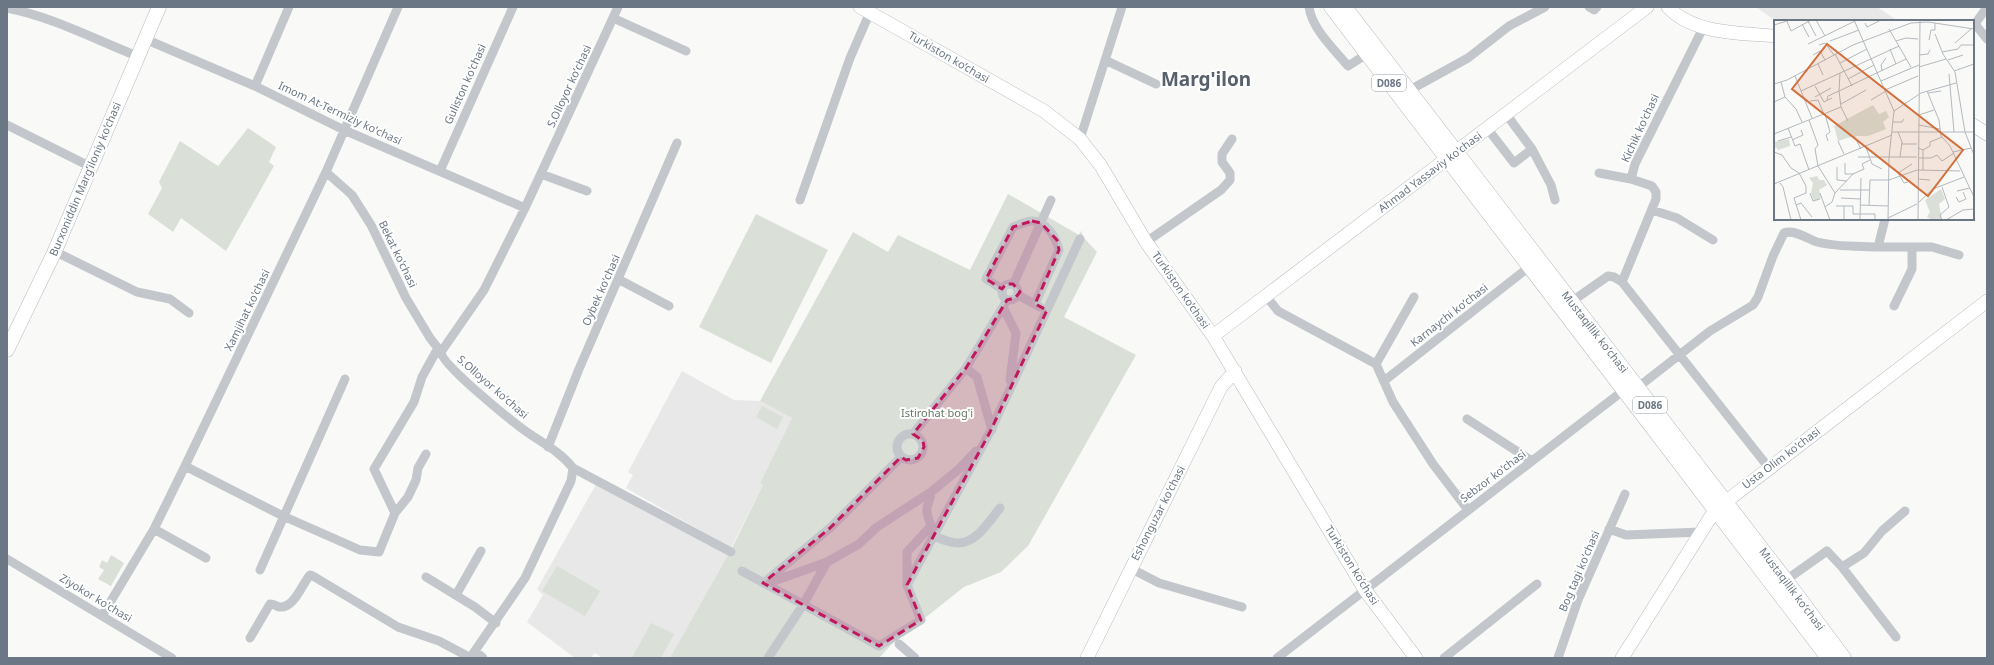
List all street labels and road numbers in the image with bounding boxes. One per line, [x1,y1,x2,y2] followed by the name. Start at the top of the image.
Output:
[906,27,992,86] street label: Turkiston ko’chasi
[440,41,489,126] street label: Guliston ko'chasi
[543,42,594,130] street label: S.Olloyor koʻchasi
[1372,75,1406,91] road number: D086
[276,77,404,148] street label: Imom At-Termiziy koʻchasi
[1617,91,1662,164] street label: Kichik ko'chasi
[45,99,124,258] street label: Burxoniddin Marg’iloniy ko’chasi
[1375,128,1485,215] street label: Ahmad Yassaviy ko'chasi
[376,218,421,290] street label: Bekat ko'chasi
[1149,248,1214,331] street label: Turkiston ko’chasi
[578,252,623,328] street label: Oybek koʻchasi
[220,267,273,353] street label: Xamjihat ko'chasi
[1407,280,1491,350] street label: Karnaychi koʻchasi
[1559,288,1632,376] street label: Mustaqillik koʻchasi
[455,352,532,422] street label: S.Olloyor koʻchasi
[1633,397,1667,413] road number: D086
[1739,423,1823,492] street label: Usta Olim ko'chasi
[1457,446,1529,505] street label: Sebzor ko'chasi
[1127,463,1188,563] street label: Eshonguzar ko'chasi
[1322,522,1383,607] street label: Turkiston ko’chasi
[1555,528,1602,614] street label: Bog tagi koʻchasi
[1756,544,1828,633] street label: Mustaqillik koʻchasi
[57,570,135,625] street label: Ziyokor ko'chasi

